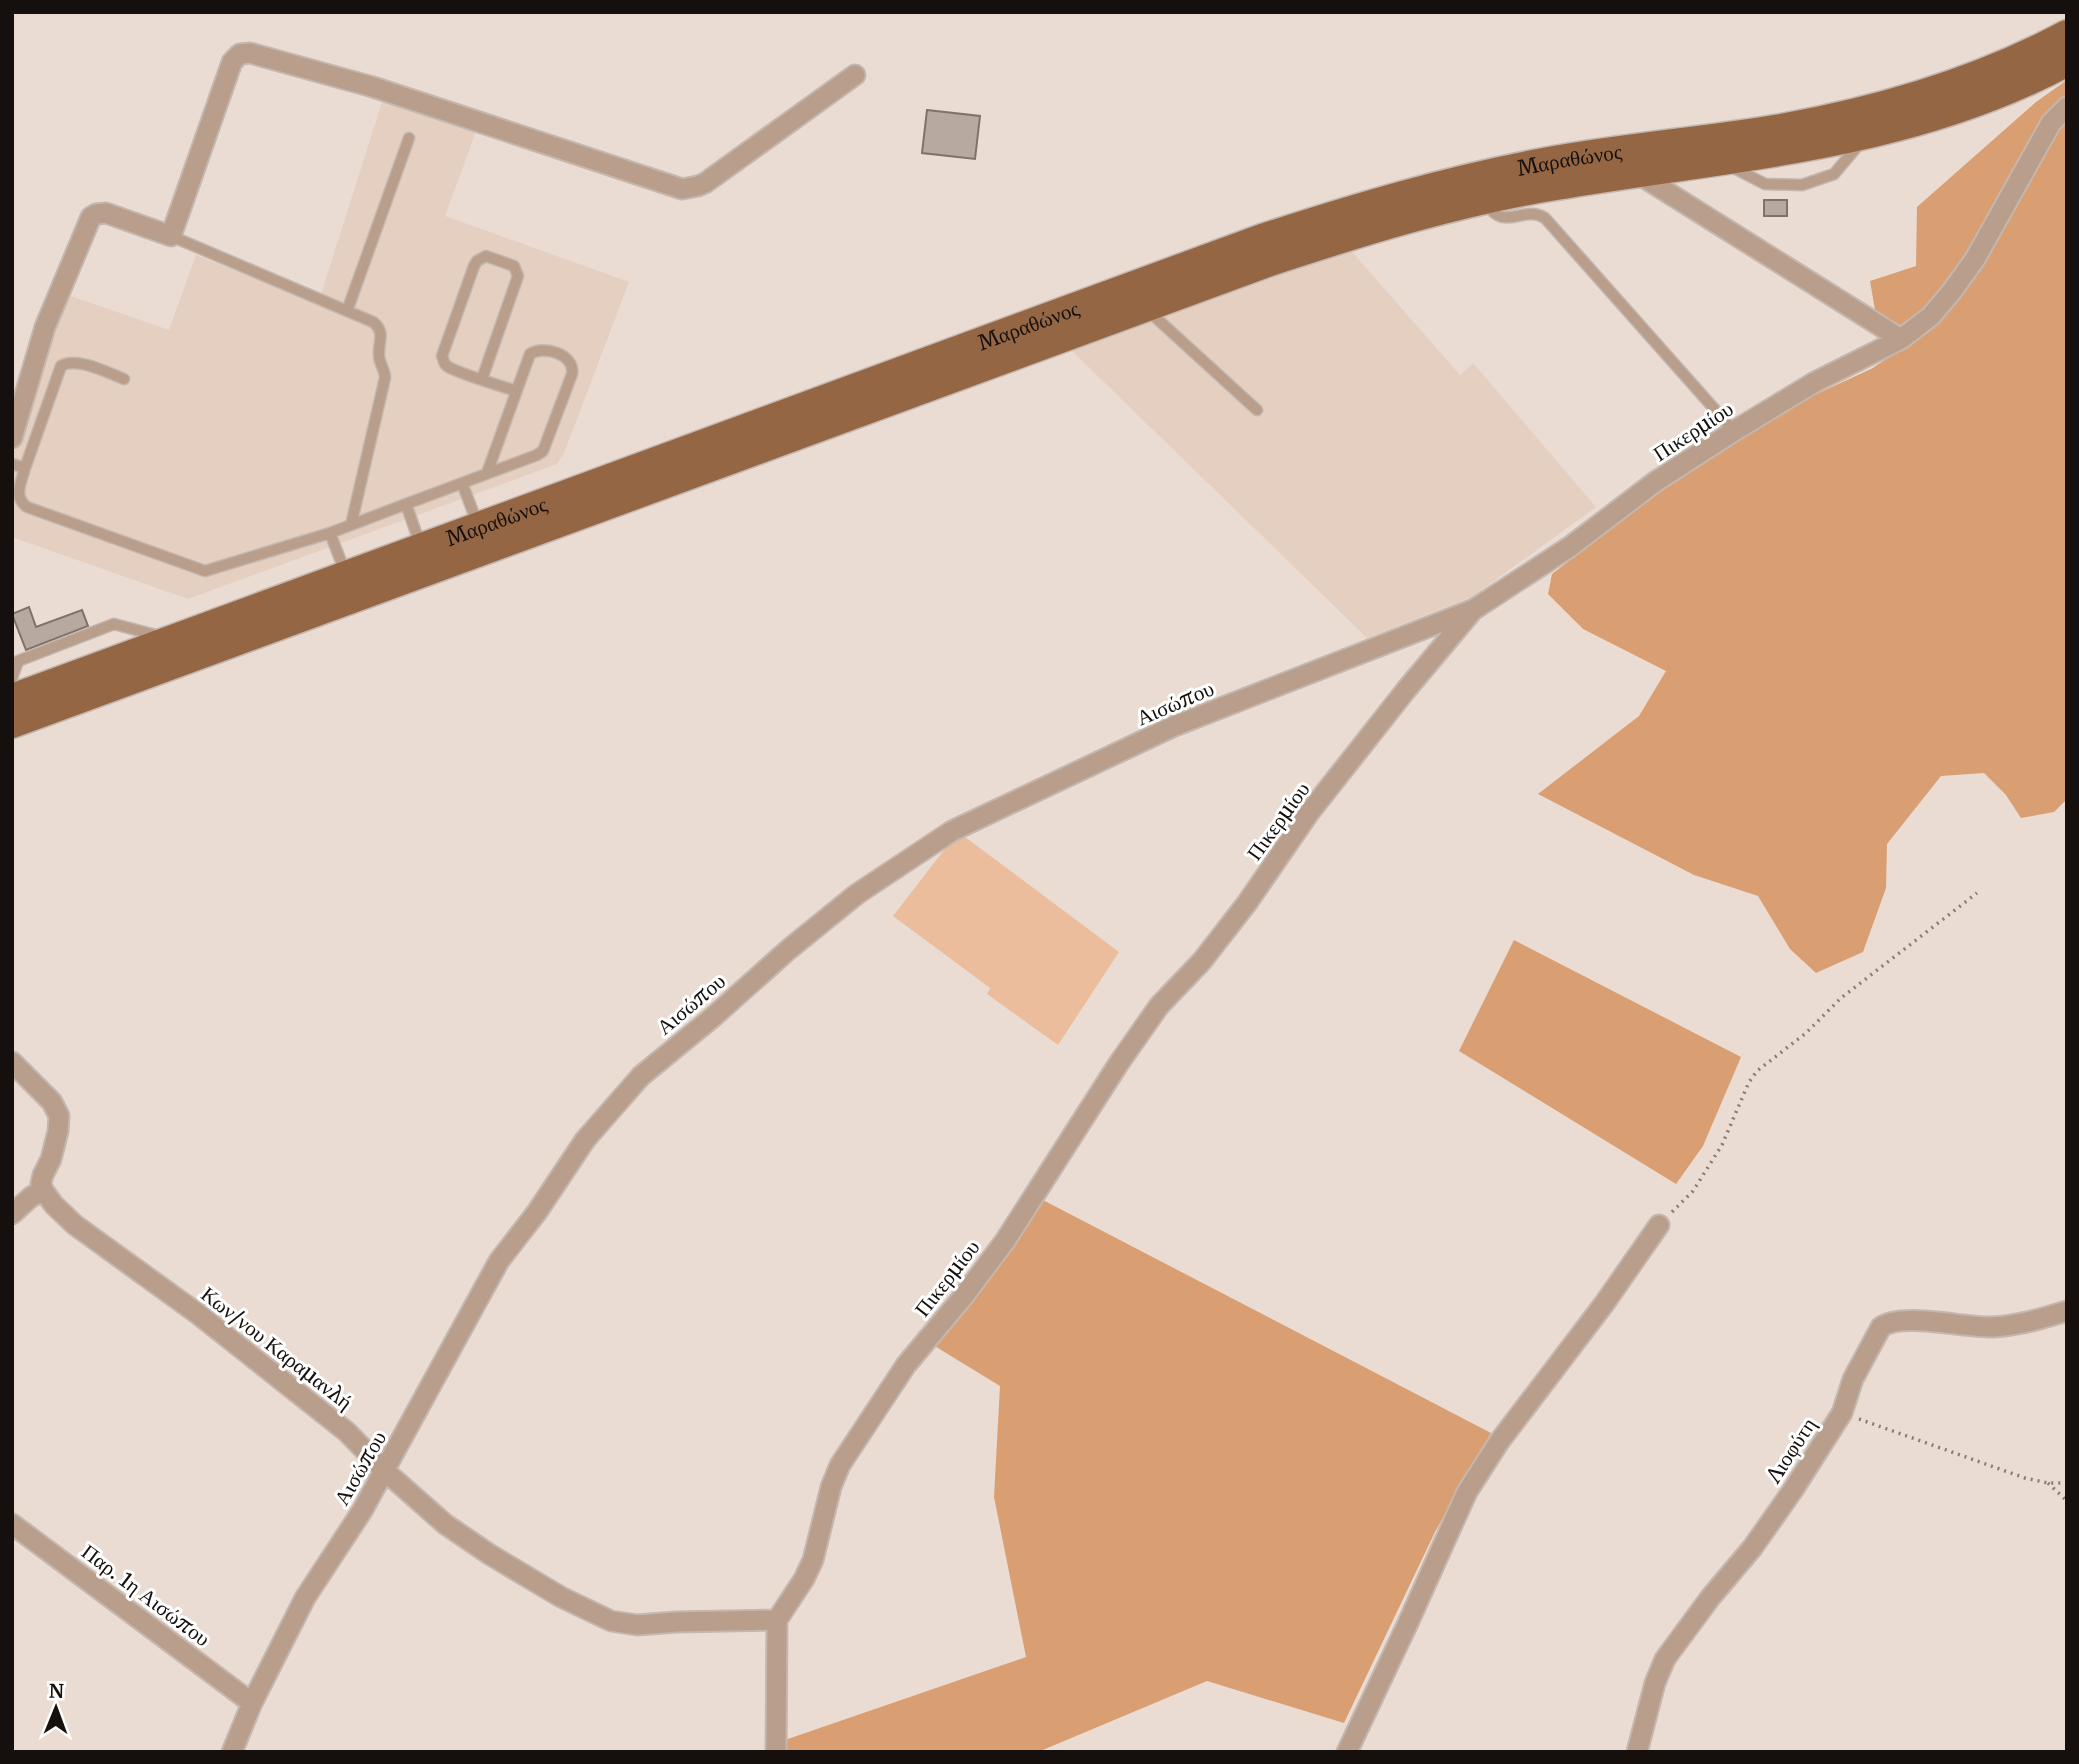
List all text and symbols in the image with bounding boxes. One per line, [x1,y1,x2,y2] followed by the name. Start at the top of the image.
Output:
[1515,137,1624,181] street label: Μαραθώνος
[974,294,1083,356] street label: Μαραθώνος
[1648,395,1738,467] street label: Πικερμίου
[442,490,551,552] street label: Μαραθώνος
[1132,675,1218,731] street label: Αισώπου
[1241,777,1315,865] street label: Πικερμίου
[651,967,731,1041] street label: Αισώπου
[909,1234,985,1322] street label: Πικερμίου
[196,1280,358,1416] street label: Κων/νου Καραμανλή
[1760,1412,1822,1488] street label: Λιοφύτη
[328,1426,392,1510] street label: Αισώπου
[76,1538,216,1652] street label: Παρ. 1η Αισώπου
[21,1673,91,1743] north arrow
[49,1679,64,1703] text: N

